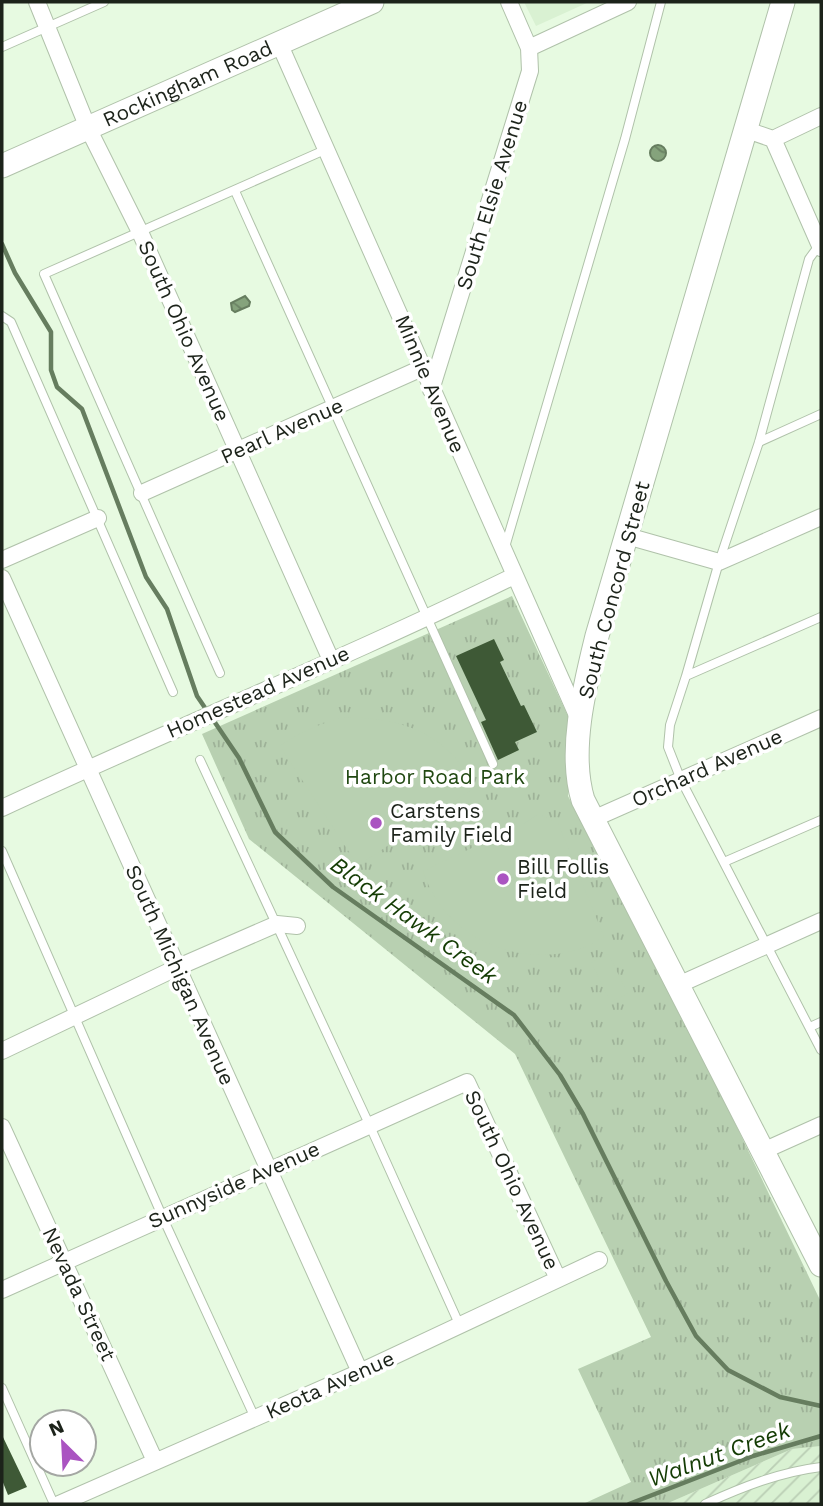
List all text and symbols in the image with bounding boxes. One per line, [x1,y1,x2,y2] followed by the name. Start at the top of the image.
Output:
[99,35,276,132] street label: Rockingham Road
[451,97,532,293] street label: South Elsie Avenue
[133,236,236,425] street label: South Ohio Avenue
[390,311,471,457] street label: Minnie Avenue
[217,392,347,469] street label: Pearl Avenue
[572,478,655,701] street label: South Concord Street
[162,640,353,743] street label: Homestead Avenue
[627,723,786,812] street label: Orchard Avenue
[345,764,525,789] park label: Harbor Road Park
[390,798,513,847] place label: Carstens Family Field
[368,815,384,831] marker: Carstens Family Field
[325,851,503,991] water label: Black Hawk Creek
[517,854,609,903] place label: Bill Follis Field
[121,861,240,1089] street label: South Michigan Avenue
[495,871,511,887] marker: Bill Follis Field
[460,1086,565,1274] street label: South Ohio Avenue
[144,1135,323,1234] street label: Sunnyside Avenue
[38,1223,121,1365] street label: Nevada Street
[262,1345,398,1424] street label: Keota Avenue
[28,1408,98,1478] north arrow
[45,1415,67,1441] text: N
[644,1416,795,1493] water label: Walnut Creek

